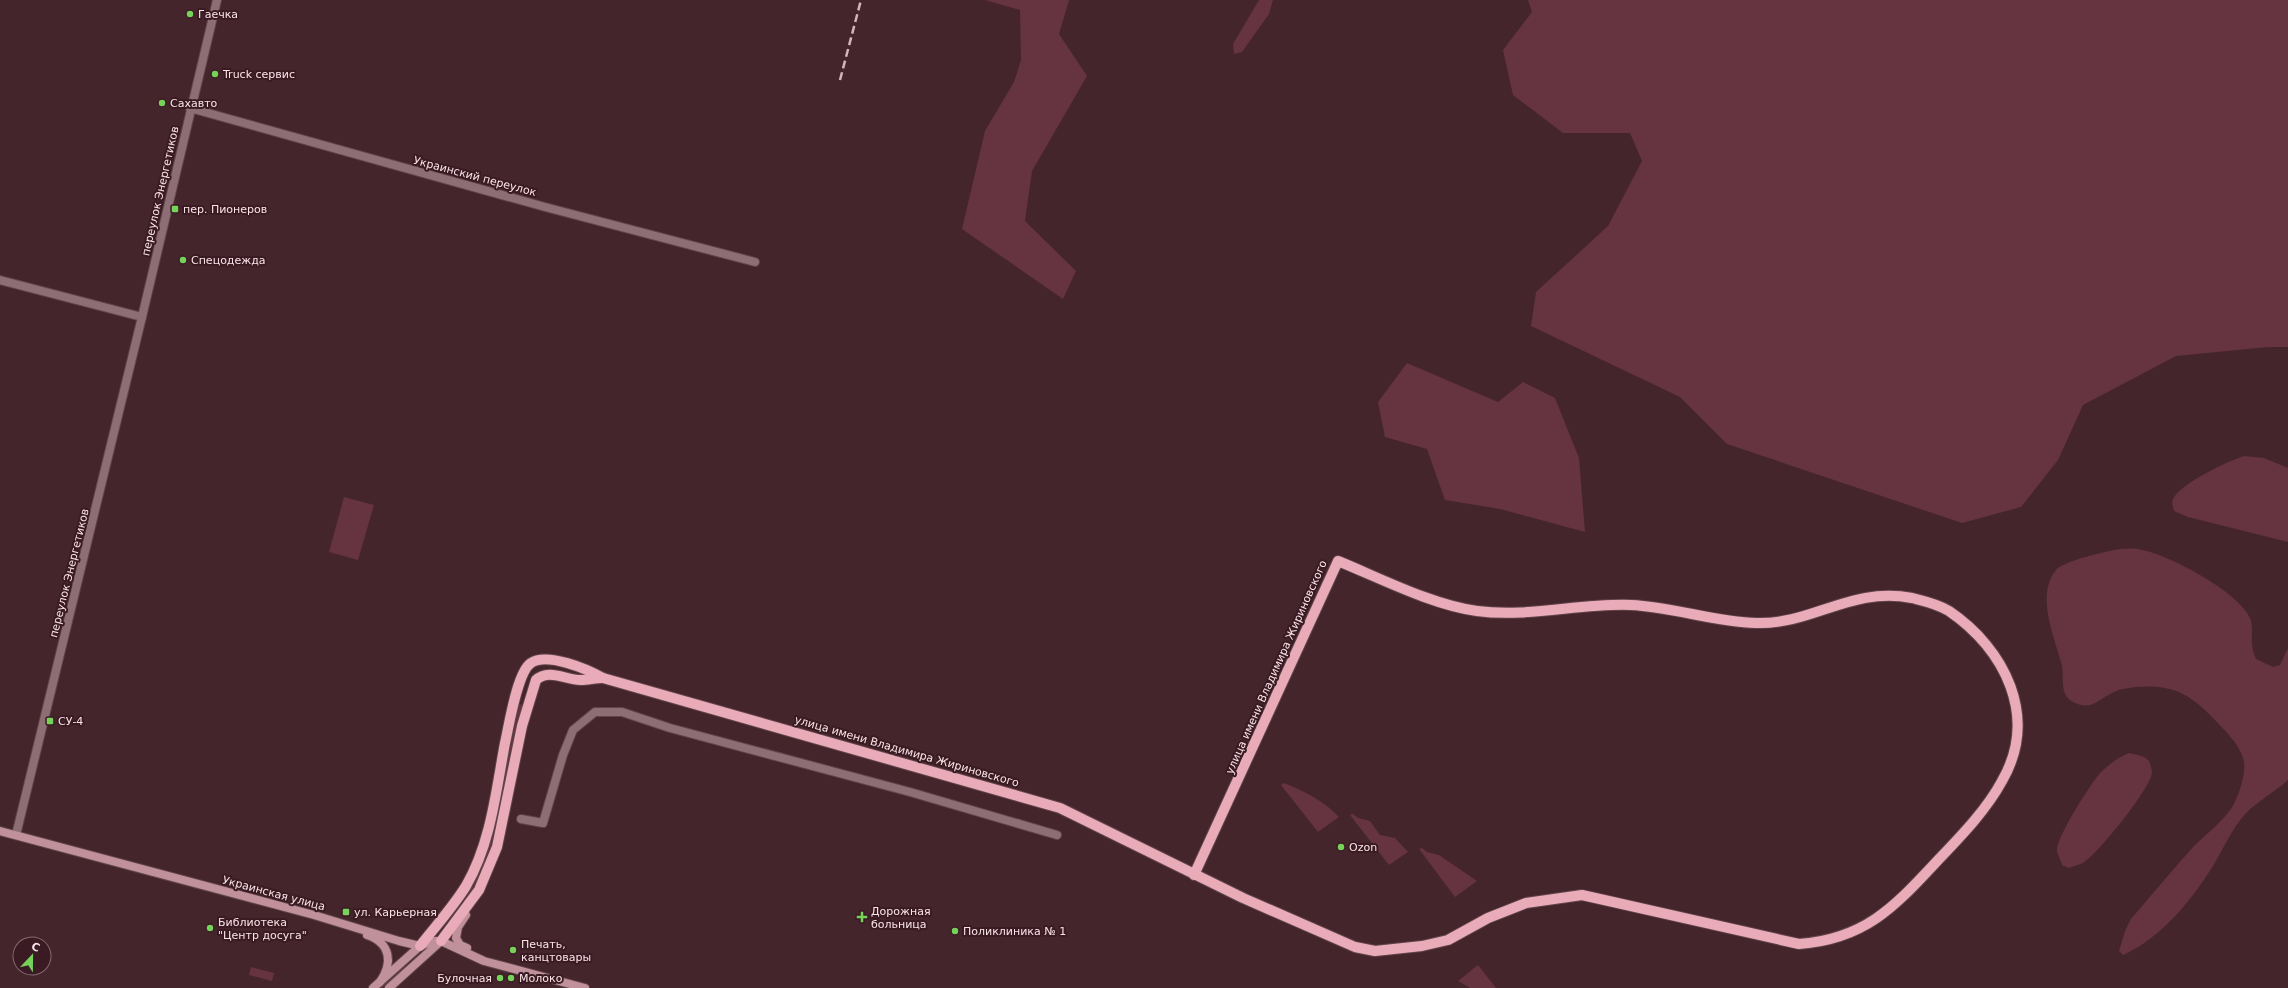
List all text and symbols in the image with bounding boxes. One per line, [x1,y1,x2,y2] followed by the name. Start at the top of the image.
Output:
[198,8,238,21] place label: Гаечка
[185,9,195,19] marker: Гаечка
[222,68,295,81] place label: Truck сервис
[210,69,220,79] marker: Truck сервис
[170,97,218,110] place label: Сахавто
[157,98,167,108] marker: Сахавто
[139,125,182,257] street label: переулок Энергетиков
[412,154,538,199] street label: Украинский переулок
[183,203,267,216] place label: пер. Пионеров
[170,204,180,214] marker: пер. Пионеров
[191,254,266,267] place label: Спецодежда
[178,255,188,265] marker: Спецодежда
[47,507,92,639] street label: переулок Энергетиков
[1223,558,1330,776] street label: улица имени Владимира Жириновского
[793,713,1021,790] street label: улица имени Владимира Жириновского
[58,715,83,728] place label: СУ-4
[45,716,55,726] marker: СУ-4
[1349,841,1377,854] place label: Ozon
[1336,842,1346,852] marker: Ozon
[221,874,327,913] street label: Украинская улица
[871,905,931,931] place label: Дорожная больница
[354,906,437,919] place label: ул. Карьерная
[341,907,351,917] marker: ул. Карьерная
[856,911,868,923] marker: Дорожная больница
[218,916,307,942] place label: Библиотека "Центр досуга"
[205,923,215,933] marker: Библиотека "Центр досуга"
[963,925,1066,938] place label: Поликлиника № 1
[950,926,960,936] marker: Поликлиника № 1
[12,936,52,976] north arrow
[521,938,591,964] place label: Печать, канцтовары
[29,940,42,955] text: С
[508,945,518,955] marker: Печать, канцтовары
[437,972,492,985] place label: Булочная
[519,972,563,985] place label: Молоко
[495,973,505,983] marker: Булочная
[506,973,516,983] marker: Молоко

